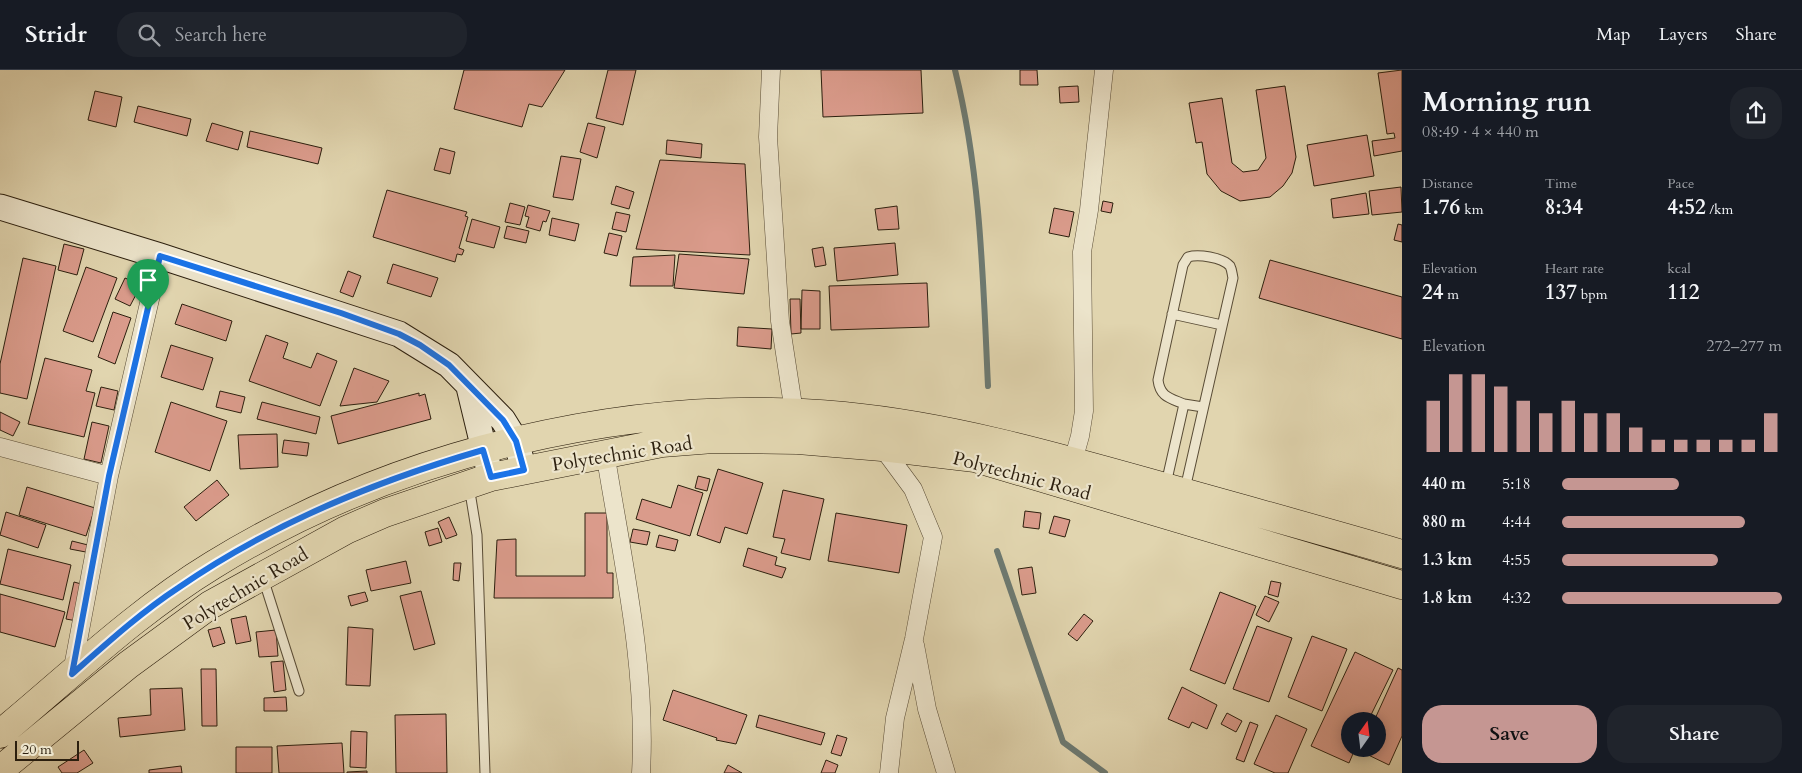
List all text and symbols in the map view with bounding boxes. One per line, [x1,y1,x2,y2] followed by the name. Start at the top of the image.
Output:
[117,12,467,57] search box
[25,18,87,51] text: Stridr
[135,21,163,49] icon: search
[175,22,267,48] text: Search here
[1596,22,1631,47] text: Map
[1659,22,1708,47] text: Layers
[1736,22,1777,47] text: Share
[1422,83,1591,121] text: Morning run
[1730,87,1782,139] button: share
[1422,121,1539,143] text: 08:49 · 4 × 440 m
[1422,174,1473,193] text: Distance
[1545,174,1577,193] text: Time
[1667,174,1694,193] text: Pace
[1422,193,1460,222] text: 1.76
[1545,193,1583,222] text: 8:34
[1667,193,1706,222] text: 4:52
[1460,200,1483,219] text: km
[1706,200,1733,219] text: /km
[127,259,169,310] pin
[1422,259,1478,278] text: Elevation
[1545,259,1604,278] text: Heart rate
[1667,259,1691,278] text: kcal
[134,266,162,294] icon: arrive
[1422,278,1444,307] text: 24
[1545,278,1577,307] text: 137
[1667,278,1700,307] text: 112
[1444,285,1459,304] text: m
[1577,285,1608,304] text: bpm
[1422,335,1486,357] text: Elevation
[1706,335,1782,357] text: 272–277 m
[550,430,694,478] street label: Polytechnic Road
[950,445,1094,507] street label: Polytechnic Road
[1422,473,1466,495] text: 440 m
[1502,473,1531,495] text: 5:18
[1422,511,1466,533] text: 880 m
[1502,511,1531,533] text: 4:44
[178,541,313,637] street label: Polytechnic Road
[1422,549,1472,571] text: 1.3 km
[1502,549,1531,571] text: 4:55
[1422,587,1472,609] text: 1.8 km
[1502,587,1531,609] text: 4:32
[1422,705,1597,763] button: Save
[1607,705,1782,763] button: Share
[1341,712,1386,758] north arrow
[1341,712,1386,757] map controls
[15,738,79,761] scale bar
[22,740,52,759] text: 20 m

